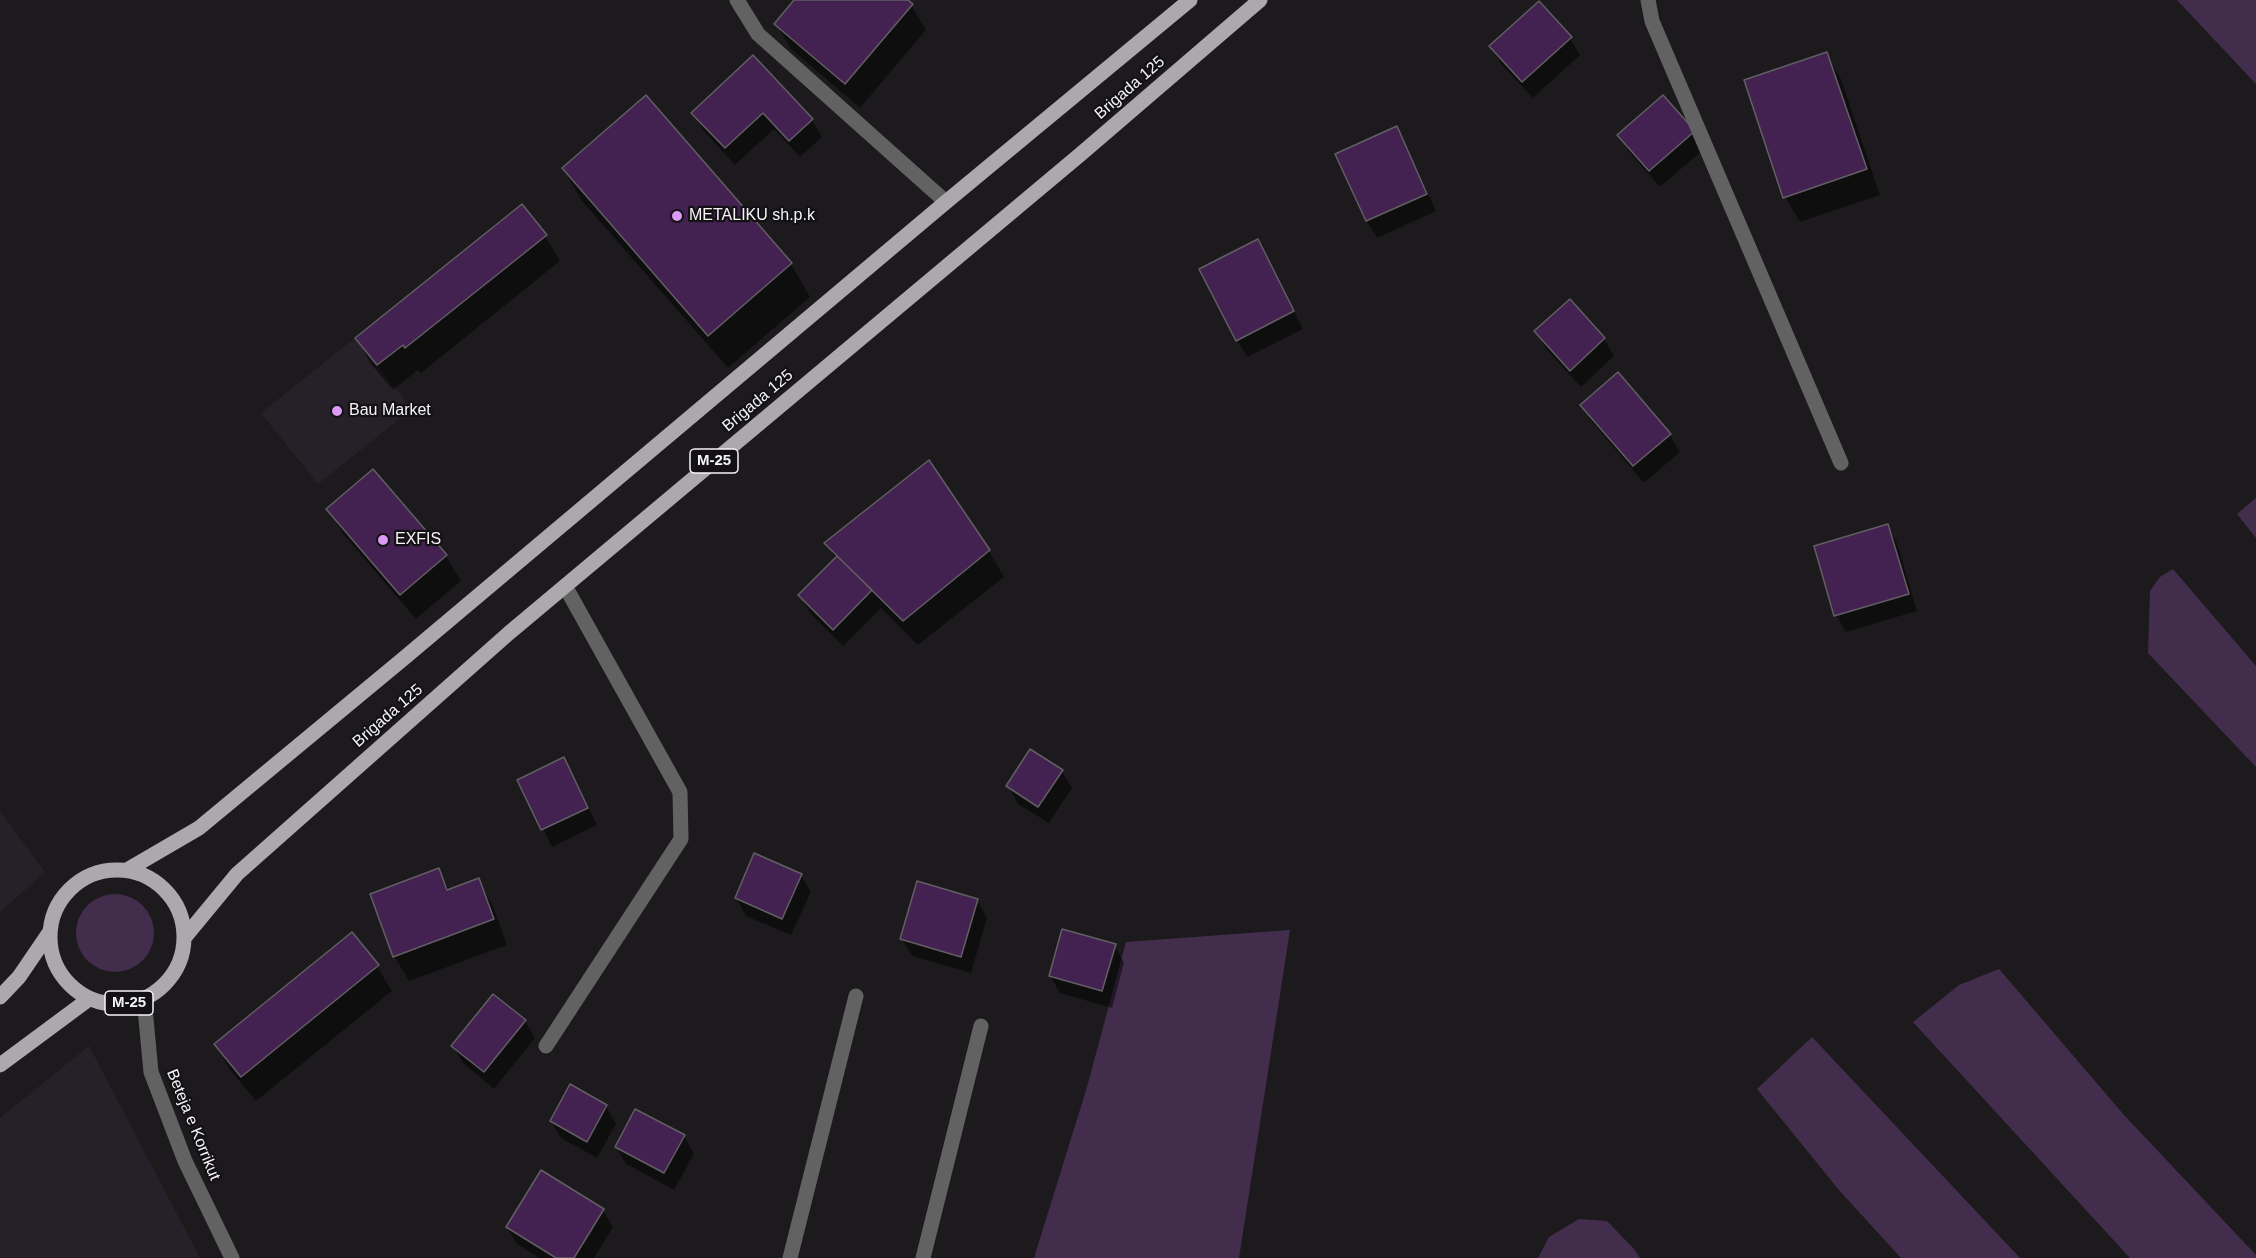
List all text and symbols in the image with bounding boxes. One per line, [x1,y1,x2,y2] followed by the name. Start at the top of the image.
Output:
[1091,52,1169,124] street label: Brigada 125
[689,206,815,226] place label: METALIKU sh.p.k
[670,209,684,223] marker: METALIKU sh.p.k
[719,366,797,436] street label: Brigada 125
[349,401,431,421] place label: Bau Market
[330,404,344,418] marker: Bau Market
[690,449,738,473] road number: M-25
[395,530,441,550] place label: EXFIS
[376,533,390,547] marker: EXFIS
[349,680,427,752] street label: Brigada 125
[105,991,153,1015] road number: M-25
[162,1067,224,1183] street label: Beteja e Korrikut

